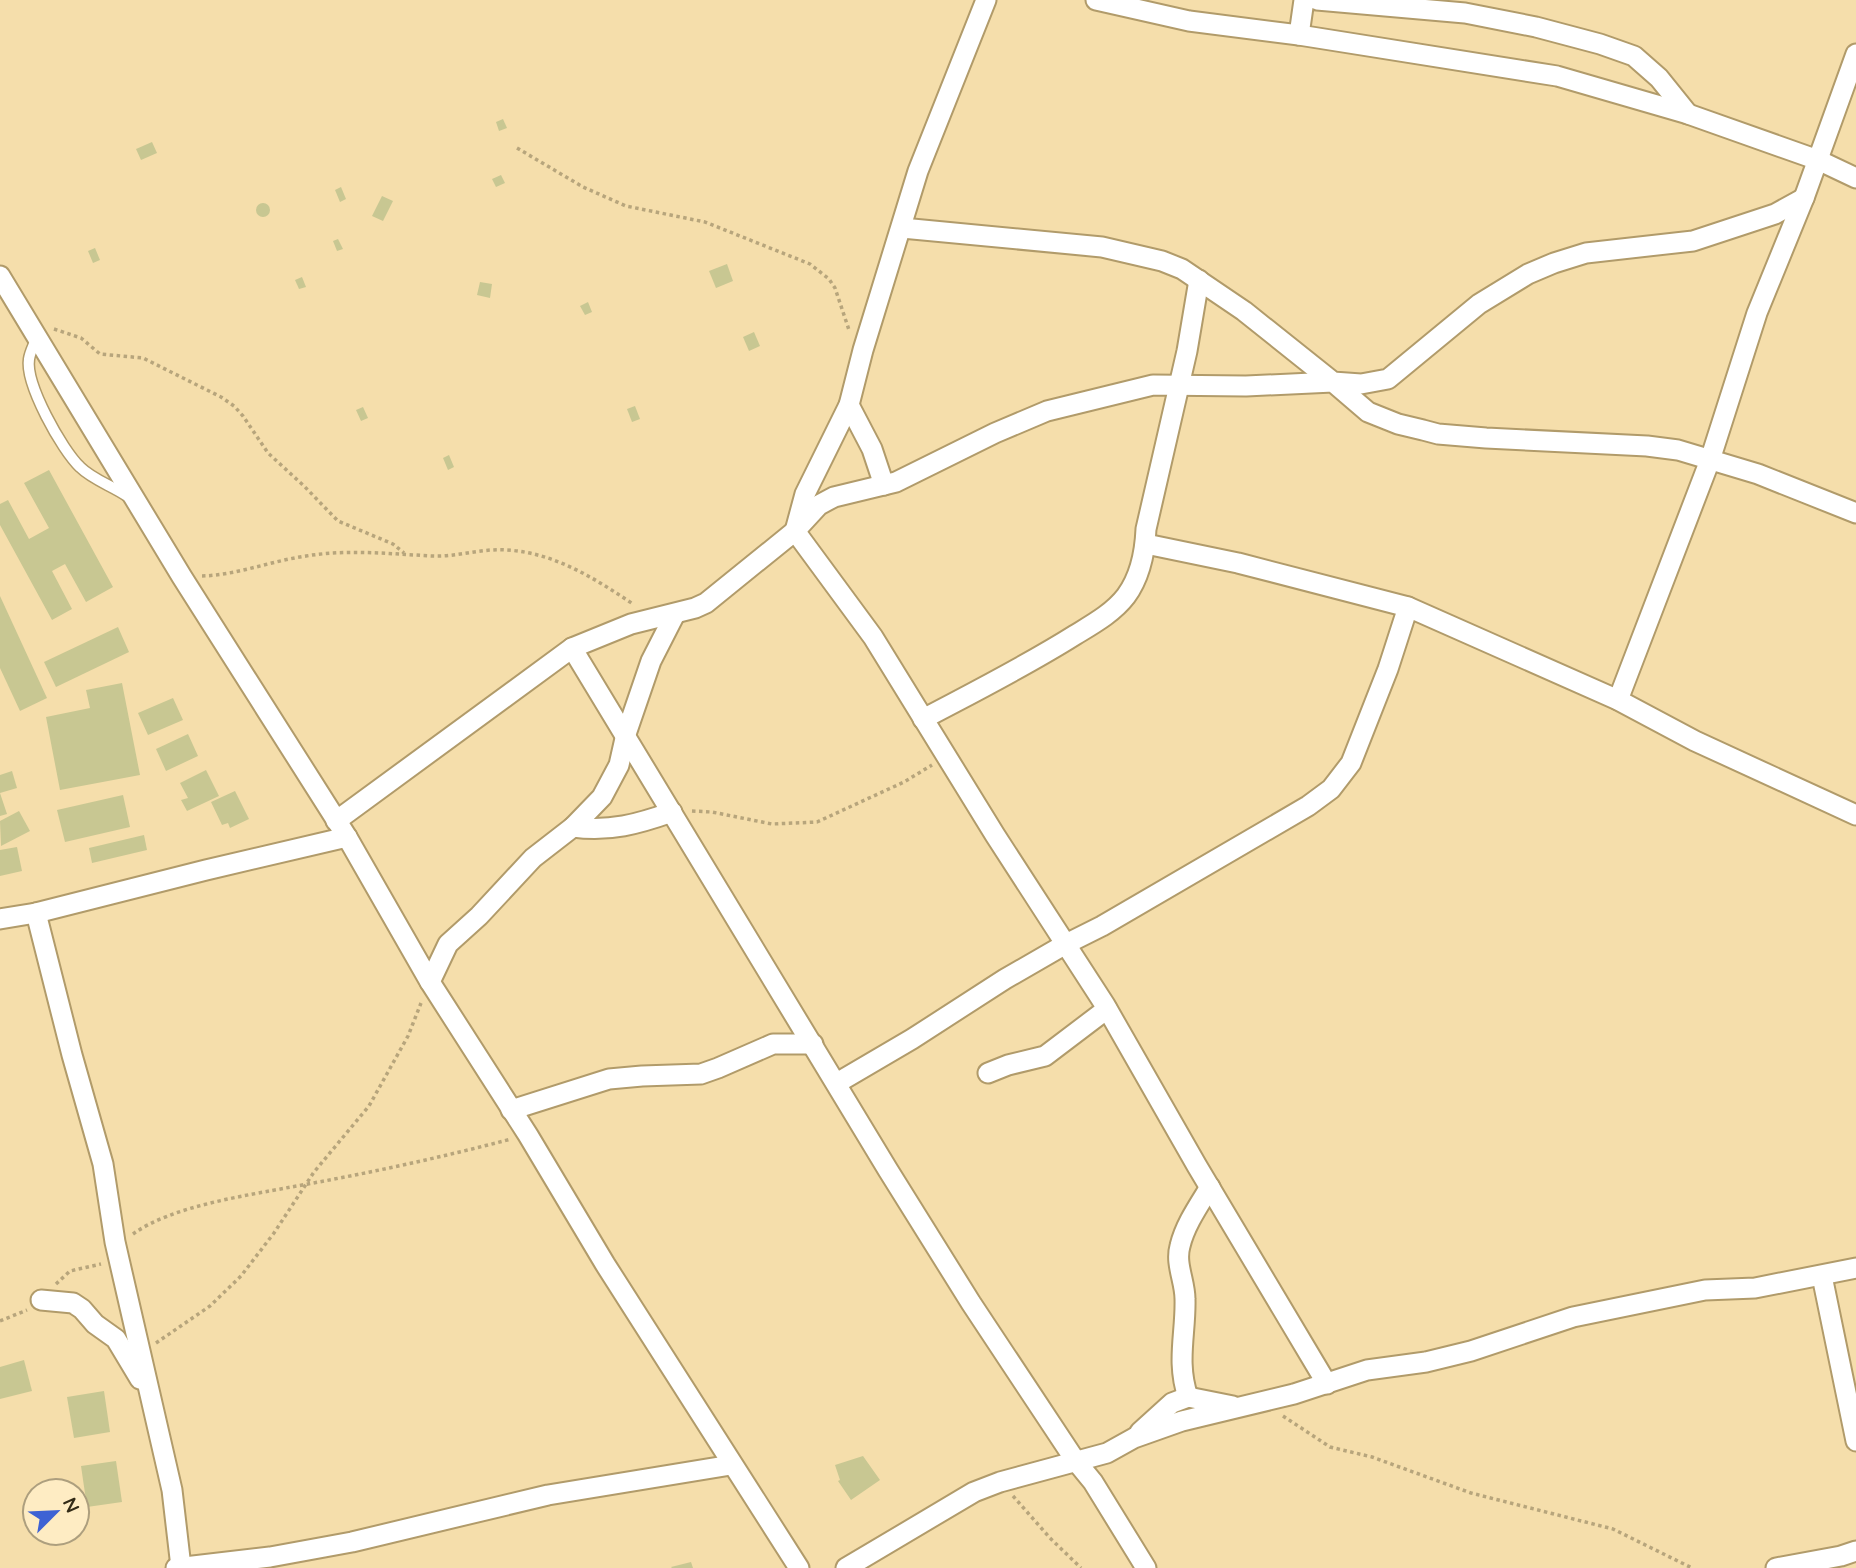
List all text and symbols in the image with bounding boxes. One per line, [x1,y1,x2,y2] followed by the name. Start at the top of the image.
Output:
[21,1477,91,1547] north arrow
[58,1494,85,1516] text: N

